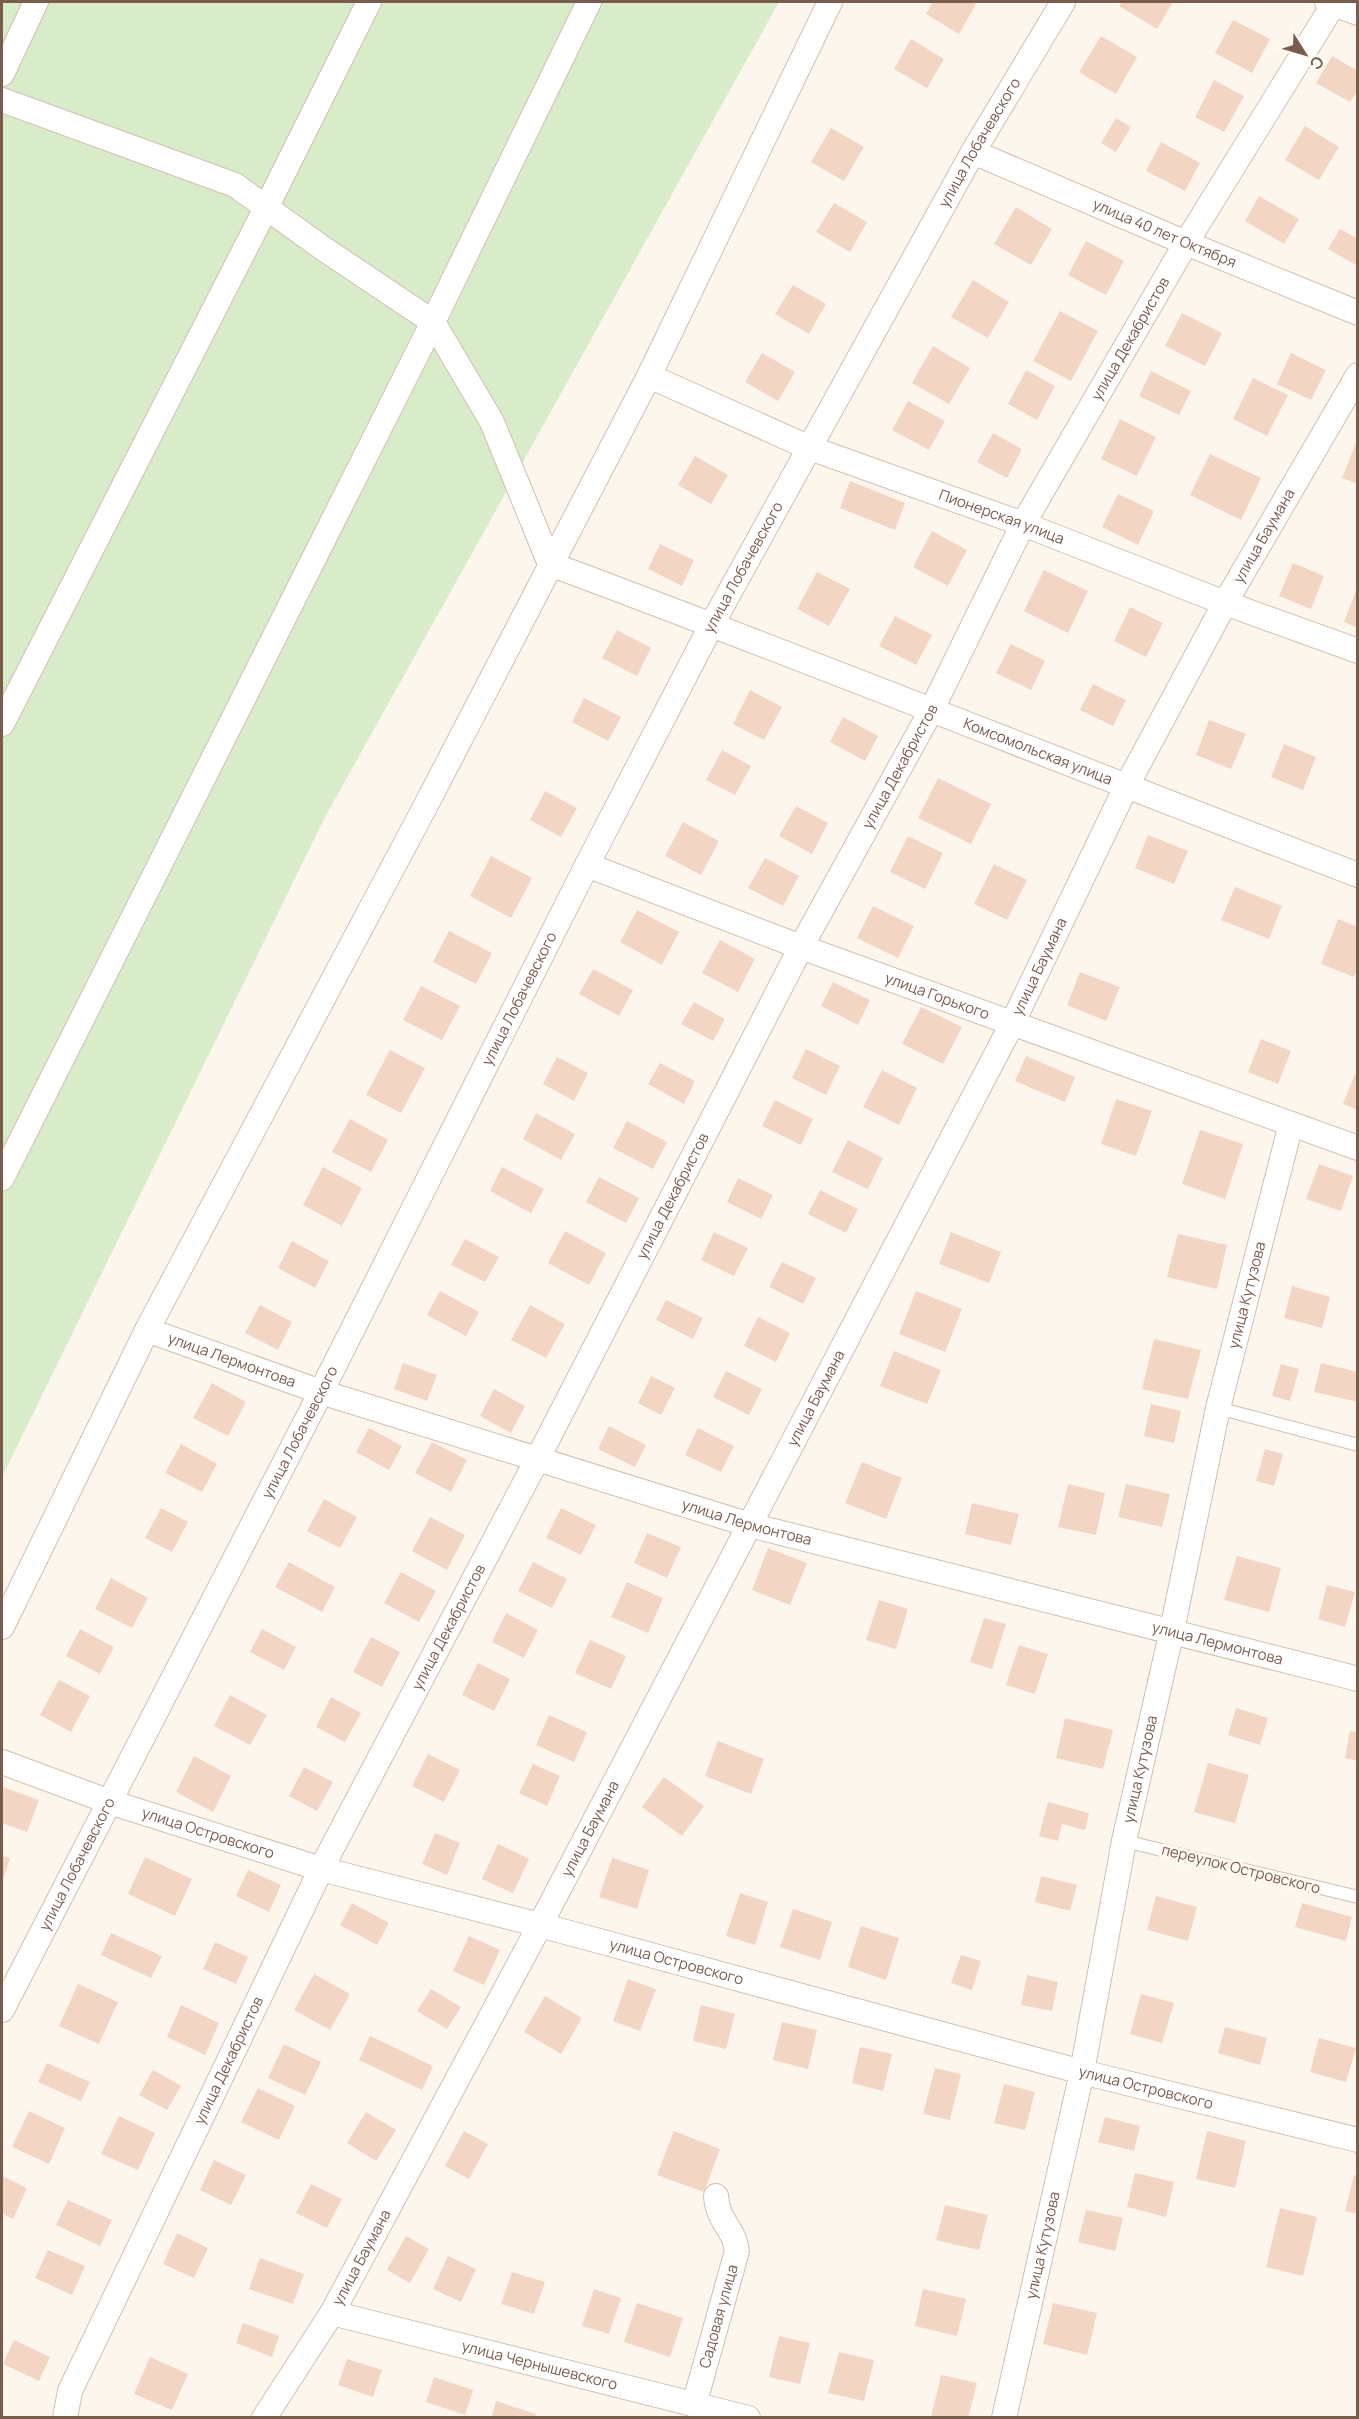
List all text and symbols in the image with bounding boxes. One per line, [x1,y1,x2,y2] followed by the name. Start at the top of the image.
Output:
[1275,24,1335,84] north arrow
[1305,52,1329,75] text: С
[933,73,1025,211] street label: улица Лобачевского
[1089,193,1240,272] street label: улица 40 лет Октября
[1086,273,1174,404] street label: улица Декабристов
[936,484,1068,549] street label: Пионерская улица
[1228,485,1299,587] street label: улица Баумана
[698,498,788,636] street label: улица Лобачевского
[857,701,943,833] street label: улица Декабристов
[961,712,1116,790] street label: Комсомольская улица
[1007,914,1072,1019] street label: улица Баумана
[477,928,562,1069] street label: улица Лобачевского
[882,967,993,1024] street label: улица Горького
[631,1129,714,1263] street label: улица Декабристов
[1223,1239,1270,1351] street label: улица Кутузова
[165,1327,299,1392] street label: улица Лермонтова
[782,1346,849,1450] street label: улица Баумана
[257,1362,343,1502] street label: улица Лобачевского
[679,1493,814,1550] street label: улица Лермонтова
[406,1560,490,1694] street label: улица Декабристов
[1150,1616,1285,1670] street label: улица Лермонтова
[1117,1713,1162,1825] street label: улица Кутузова
[556,1777,624,1880] street label: улица Баумана
[34,1794,120,1934] street label: улица Лобачевского
[139,1802,277,1864] street label: улица Островского
[1160,1839,1323,1898] street label: переулок Островского
[607,1933,746,1990] street label: улица Островского
[189,1993,268,2128] street label: улица Декабристов
[1077,2061,1216,2114] street label: улица Островского
[1020,2189,1065,2301] street label: улица Кутузова
[327,2206,396,2309] street label: улица Баумана
[694,2262,743,2371] street label: Садовая улица
[459,2335,620,2395] street label: улица Чернышевского

